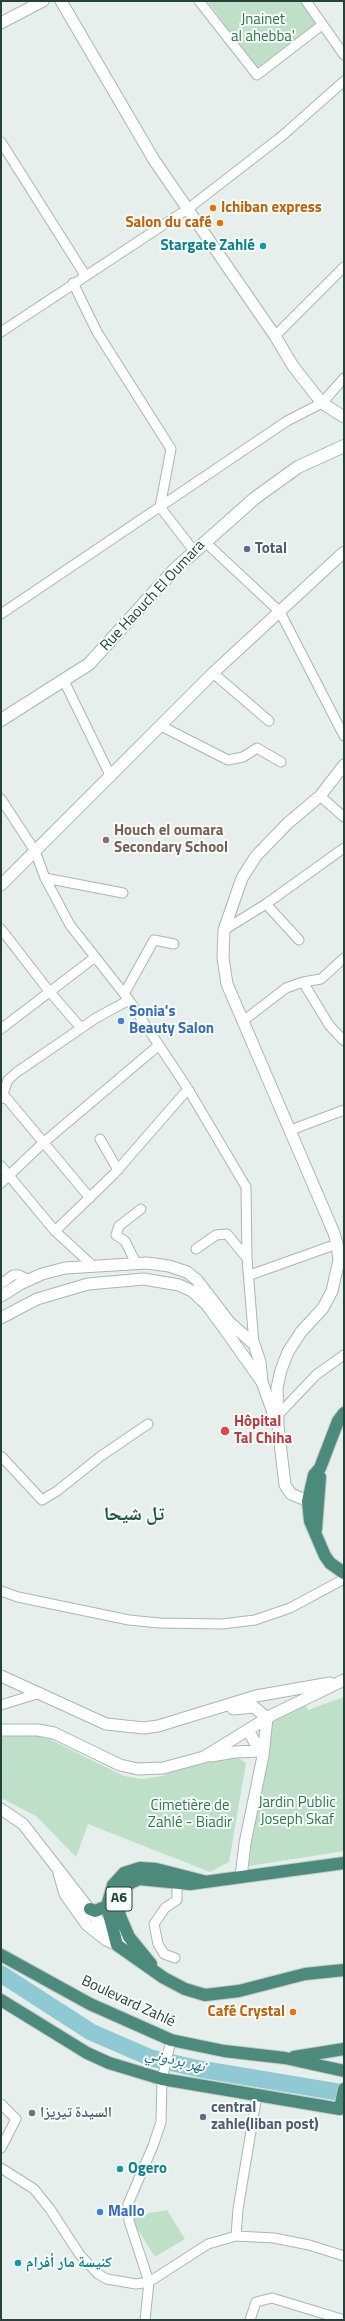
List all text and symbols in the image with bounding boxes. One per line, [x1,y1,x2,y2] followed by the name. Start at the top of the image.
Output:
[231,11,295,46] park label: Jnainet al ahebba'
[221,199,322,217] place label: Ichiban express
[208,203,218,213] marker: Ichiban express
[125,214,212,232] place label: Salon du café
[215,218,225,228] marker: Salon du café
[160,237,255,255] place label: Stargate Zahlé
[258,241,268,251] marker: Stargate Zahlé
[97,537,209,655] street label: Rue Haouch El Oumara
[255,540,287,558] place label: Total
[242,544,252,554] marker: Total
[114,822,228,857] place label: Houch el oumara Secondary School
[101,835,111,845] marker: Houch el oumara Secondary School
[129,1003,214,1038] place label: Sonia's Beauty Salon
[116,1016,126,1026] marker: Sonia's Beauty Salon
[234,1413,292,1448] place label: Hôpital Tal Chiha
[219,1425,231,1437] marker: Hôpital Tal Chiha
[104,1504,164,1526] district label: تل شيحا
[258,1794,336,1829] park label: Jardin Public Joseph Skaf
[148,1797,232,1832] park label: Cimetière de Zahlé - Biadir
[106,1887,132,1911] road number: A6
[78,1972,178,2032] street label: Boulevard Zahlé
[208,2003,285,2021] place label: Café Crystal
[288,2007,298,2017] marker: Café Crystal
[143,2045,207,2077] water label: نهر بردوني
[211,2099,319,2134] place label: central zahle(liban post)
[40,2104,112,2122] place label: السيدة تيريزا
[27,2108,37,2118] marker: السيدة تيريزا
[198,2112,208,2122] marker: central zahle(liban post)
[128,2160,167,2178] place label: Ogero
[115,2164,125,2174] marker: Ogero
[108,2203,145,2221] place label: Mallo
[95,2207,105,2217] marker: Mallo
[26,2254,112,2272] place label: كنيسة مار أفرام
[13,2258,23,2268] marker: كنيسة مار أفرام

